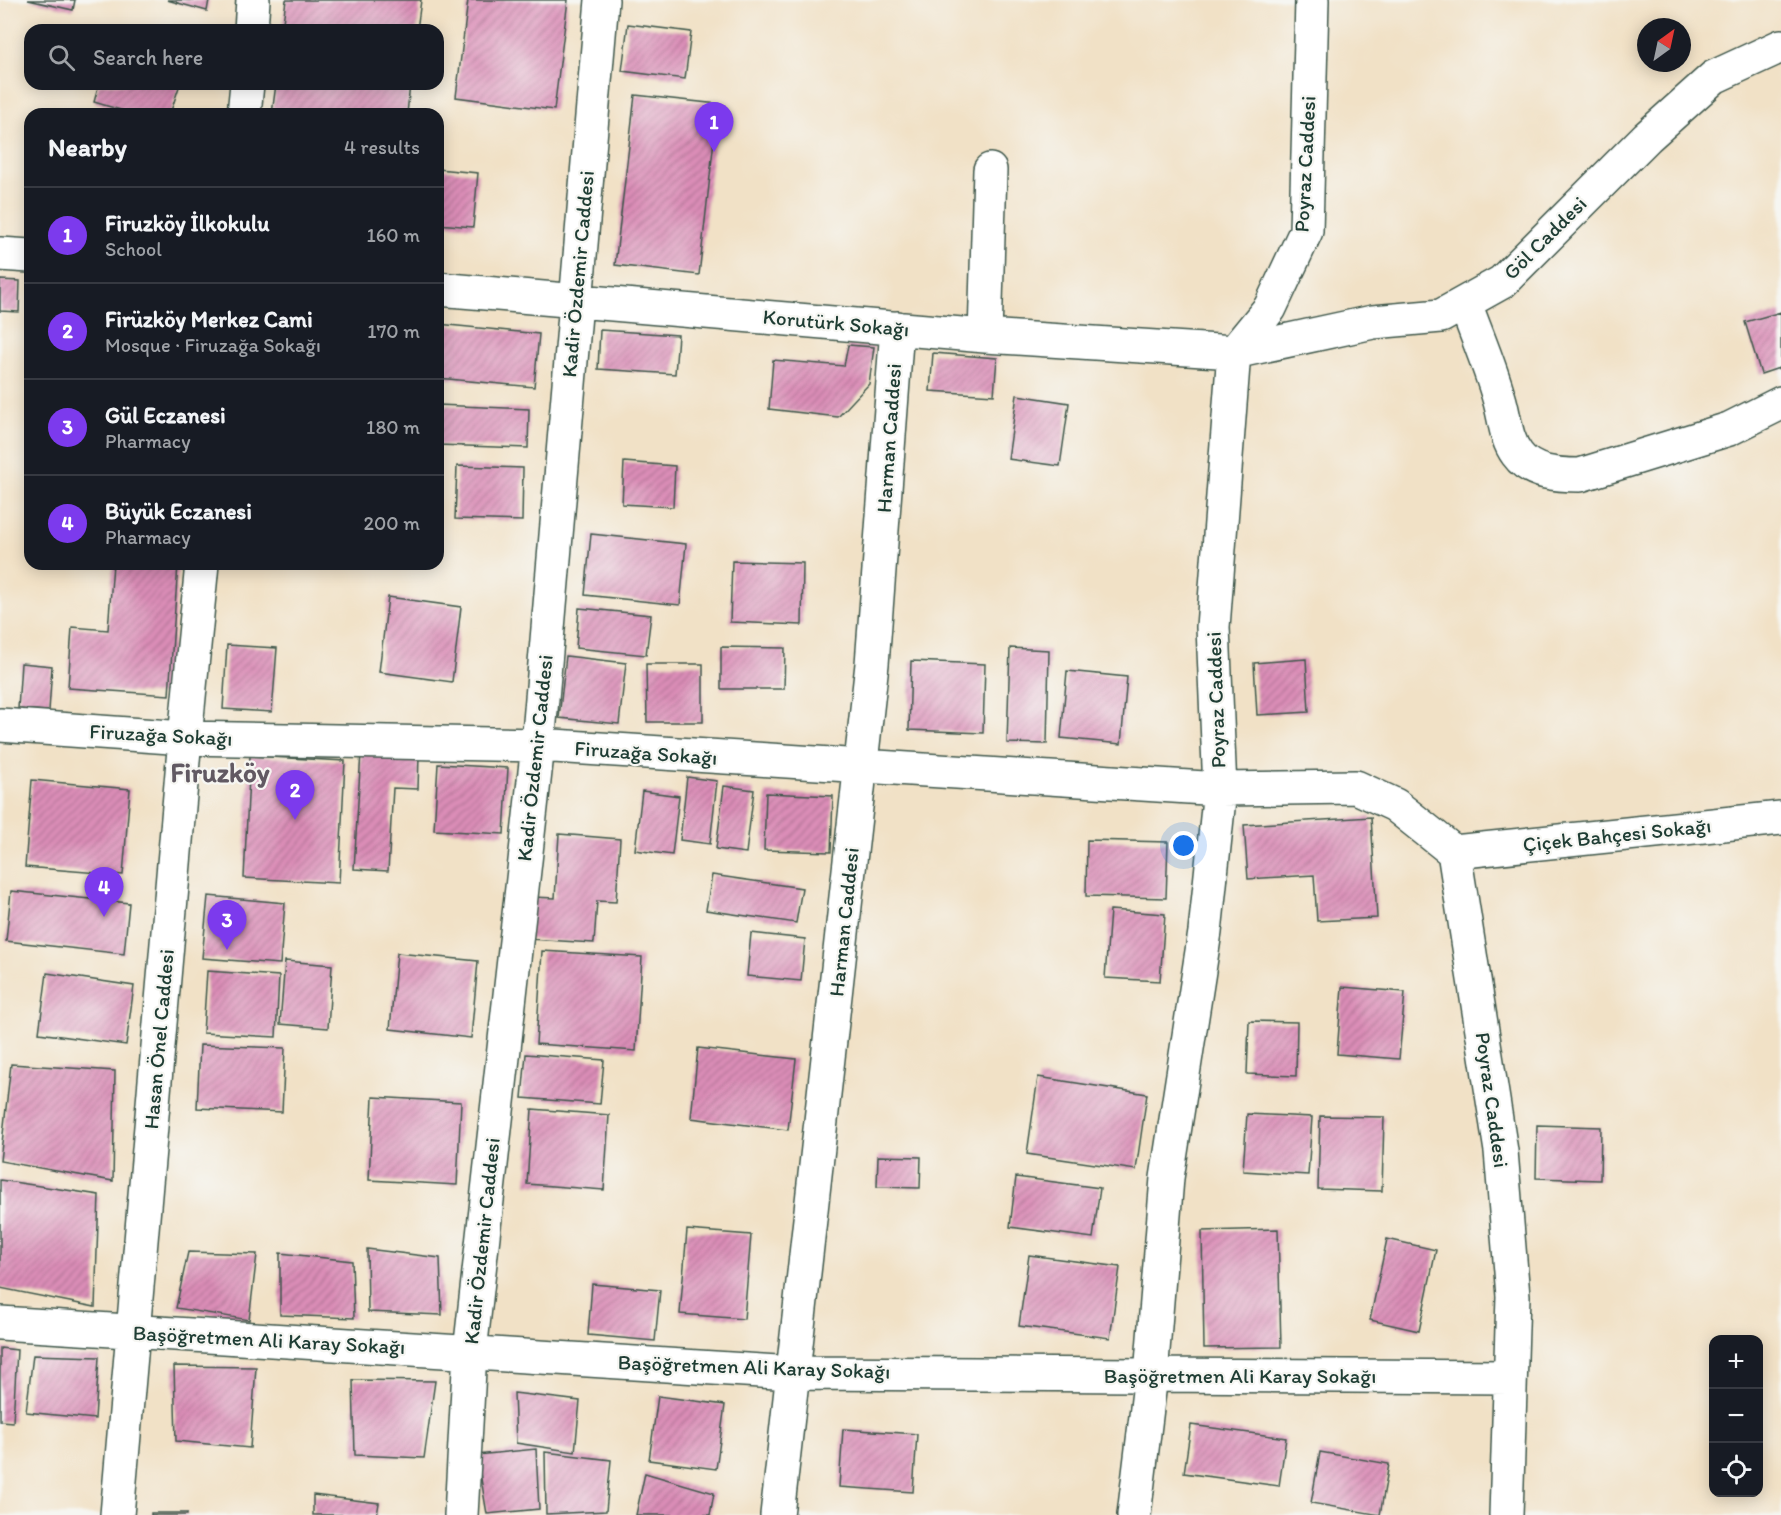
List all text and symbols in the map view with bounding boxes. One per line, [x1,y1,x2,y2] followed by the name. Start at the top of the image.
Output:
[1637,18,1691,72] north arrow
[24,24,444,90] search box
[45,41,78,74] icon: search
[93,44,203,71] text: Search here
[1288,95,1321,233] street label: Poyraz Caddesi
[694,102,734,152] pin: 1
[48,131,127,163] text: Nearby
[344,135,420,159] text: 4 results
[556,169,599,378] street label: Kadir Özdemir Caddesi
[1498,191,1592,285] street label: Göl Caddesi
[105,210,270,237] text: Firuzköy İlkokulu
[63,223,72,247] text: 1
[367,223,420,247] text: 160 m
[105,237,162,261] text: School
[762,304,910,341] street label: Korutürk Sokağı
[105,306,313,333] text: Firüzköy Merkez Cami
[62,319,73,343] text: 2
[367,319,420,343] text: 170 m
[105,333,321,357] text: Mosque · Firuzağa Sokağı
[871,362,906,514] street label: Harman Caddesi
[105,402,226,429] text: Gül Eczanesi
[62,415,73,439] text: 3
[366,415,420,439] text: 180 m
[105,429,191,453] text: Pharmacy
[105,498,252,525] text: Büyük Eczanesi
[61,511,74,535] text: 4
[364,511,420,535] text: 200 m
[105,525,191,549] text: Pharmacy
[1201,631,1230,769] street label: Poyraz Caddesi
[511,653,558,862] street label: Kadir Özdemir Caddesi
[89,718,233,751] street label: Firuzağa Sokağı
[574,735,718,770] street label: Firuzağa Sokağı
[171,756,270,789] district label: Firuzköy
[276,770,314,820] pin: 2
[1521,812,1712,857] street label: Çiçek Bahçesi Sokağı
[1169,831,1198,860] your location
[823,846,864,998] street label: Harman Caddesi
[84,868,124,917] pin: 4
[208,900,246,950] pin: 3
[138,948,179,1130] street label: Hasan Önel Caddesi
[1471,1030,1514,1169] street label: Poyraz Caddesi
[458,1136,505,1345] street label: Kadir Özdemir Caddesi
[132,1320,406,1359] street label: Başöğretmen Ali Karay Sokağı
[1709,1335,1763,1497] map controls
[1709,1335,1763,1389] button: +
[617,1349,891,1384] street label: Başöğretmen Ali Karay Sokağı
[1104,1363,1376,1388] street label: Başöğretmen Ali Karay Sokağı
[1709,1389,1763,1443] button: −
[1709,1443,1763,1497] button: locate

